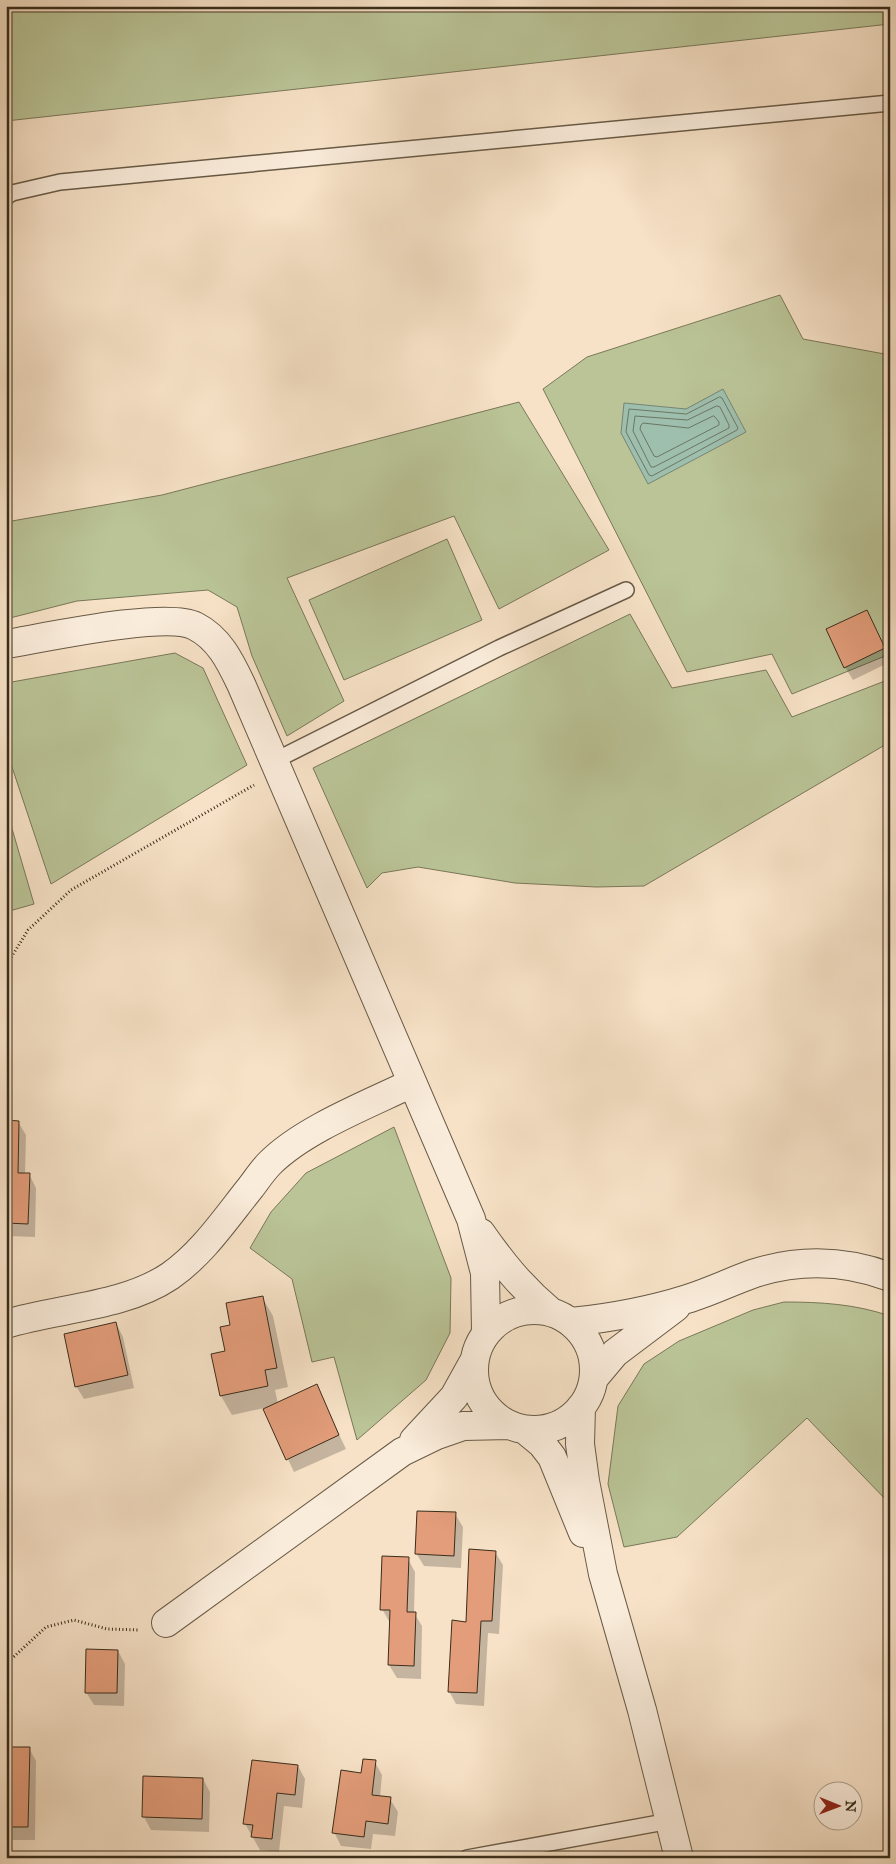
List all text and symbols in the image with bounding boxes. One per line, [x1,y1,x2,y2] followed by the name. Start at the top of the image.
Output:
[814,1782,864,1832] north arrow
[842,1800,859,1812] text: N

